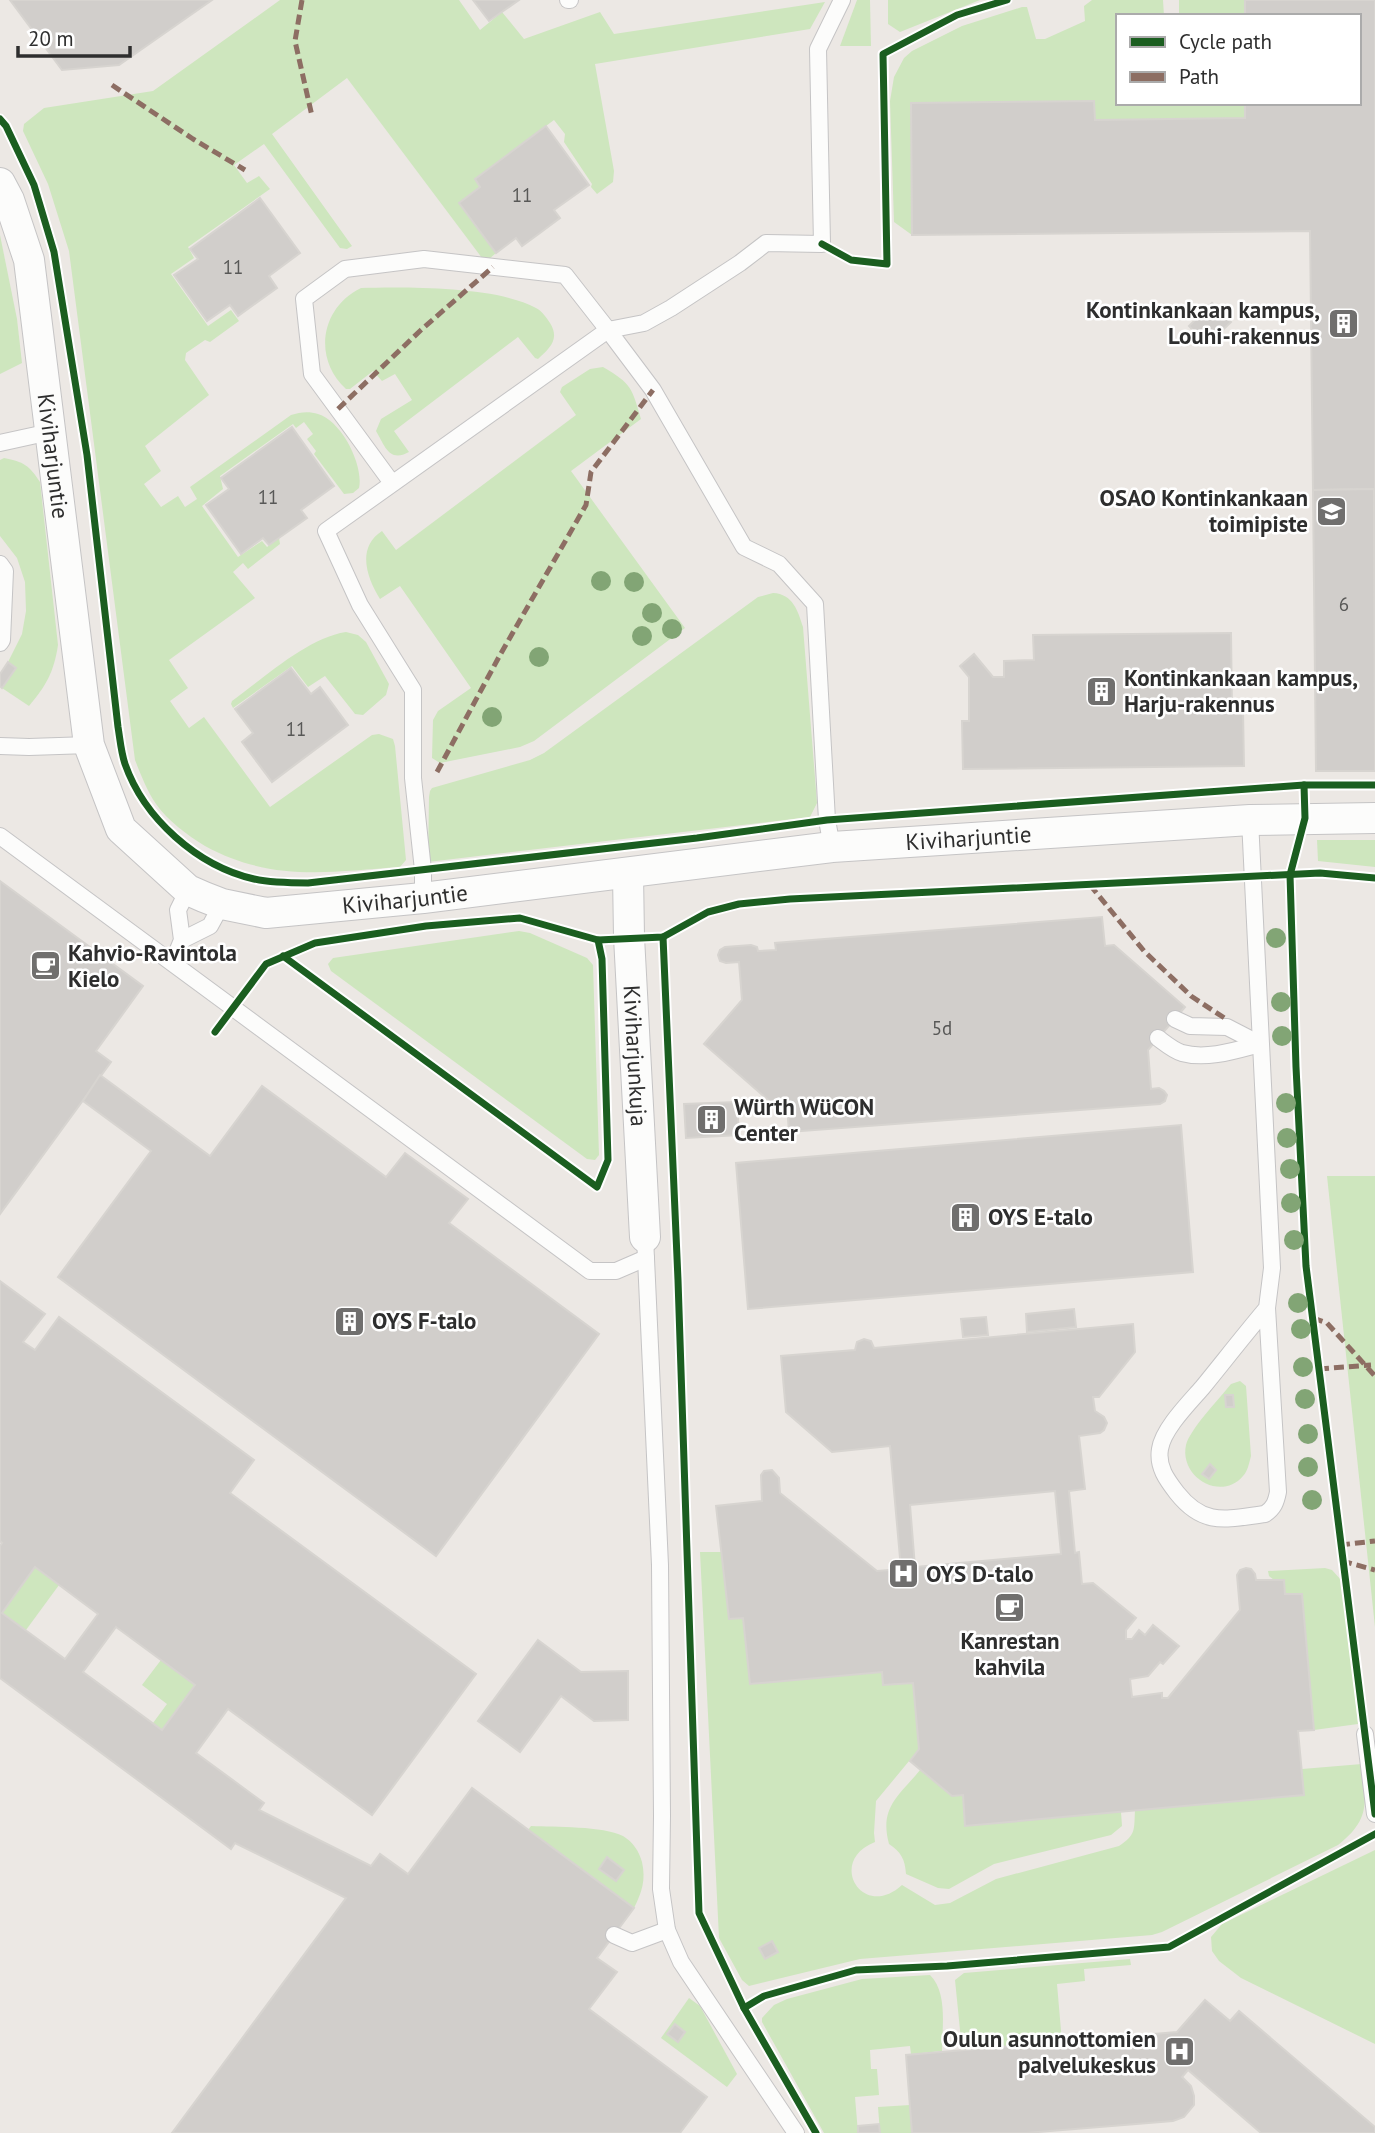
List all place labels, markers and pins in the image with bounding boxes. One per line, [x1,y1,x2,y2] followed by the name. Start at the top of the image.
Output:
[1086,295,1320,350] place label: Kontinkankaan kampus, Louhi-rakennus
[1326,306,1360,340] building icon: Kontinkankaan kampus, Louhi-rakennus
[1100,483,1308,538] place label: OSAO Kontinkankaan toimipiste
[1314,494,1348,528] school or university icon: OSAO Kontinkankaan toimipiste
[1124,663,1358,718] place label: Kontinkankaan kampus, Harju-rakennus
[1084,674,1118,708] building icon: Kontinkankaan kampus, Harju-rakennus
[68,938,237,993] place label: Kahvio-Ravintola Kielo
[28,949,62,983] cafe icon: Kahvio-Ravintola Kielo
[734,1092,874,1147] place label: Würth WüCON Center
[694,1103,728,1137] building icon: Würth WüCON Center
[948,1200,982,1234] building icon: OYS E-talo
[988,1202,1093,1231] place label: OYS E-talo
[332,1304,366,1338] building icon: OYS F-talo
[372,1306,476,1335] place label: OYS F-talo
[886,1557,920,1591] hospital icon: OYS D-talo
[926,1559,1034,1588] place label: OYS D-talo
[993,1590,1027,1624] cafe icon: Kanrestan kahvila
[960,1626,1060,1681] place label: Kanrestan kahvila
[943,2024,1156,2079] place label: Oulun asunnottomien palvelukeskus
[1162,2035,1196,2069] hospital icon: Oulun asunnottomien palvelukeskus

